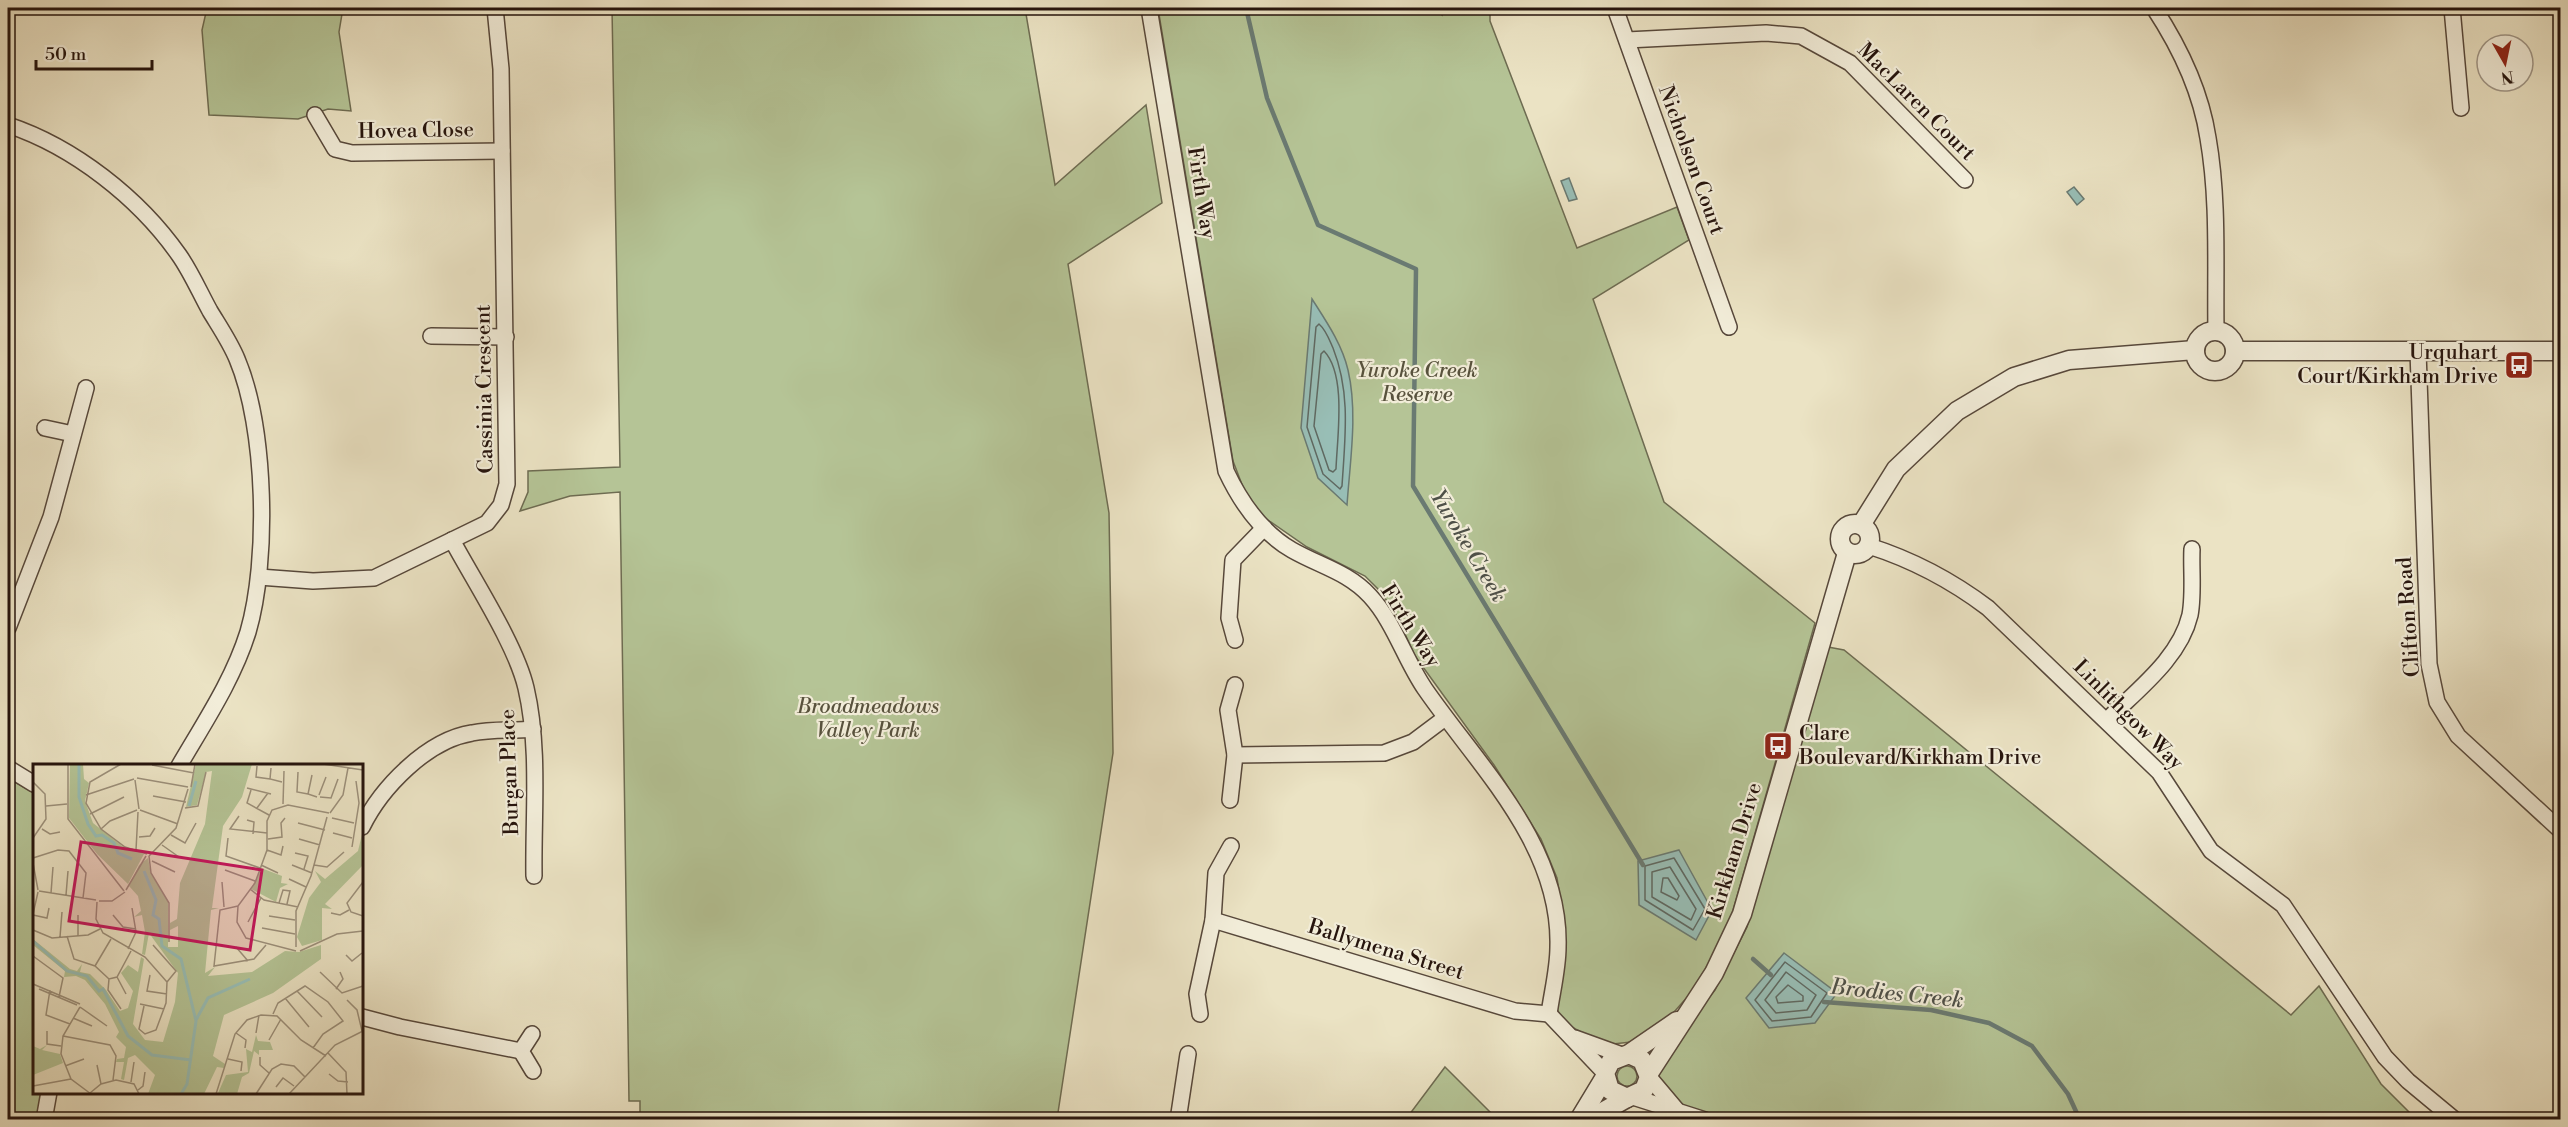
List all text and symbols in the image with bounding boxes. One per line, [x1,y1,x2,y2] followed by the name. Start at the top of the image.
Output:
[36,33,152,71] scale bar
[2475,33,2535,93] north arrow
[1852,38,1981,167] street label: MacLaren Court
[45,43,87,66] text: 50 m
[2499,66,2515,88] text: N
[1652,82,1730,239] street label: Nicholson Court
[358,117,474,145] street label: Hovea Close
[1181,145,1221,242] street label: Firth Way
[471,304,499,474] street label: Cassinia Crescent
[2297,340,2499,390] place label: Urquhart Court/Kirkham Drive
[2503,349,2535,381] bus stop icon: Urquhart Court/Kirkham Drive
[1357,358,1477,408] park label: Yuroke Creek Reserve
[1424,485,1512,607] water label: Yuroke Creek
[2392,556,2426,678] street label: Clifton Road
[1374,580,1446,673] street label: Firth Way
[2067,654,2189,776] street label: Linlithgow Way
[796,694,939,744] park label: Broadmeadows Valley Park
[495,708,525,837] street label: Burgan Place
[1798,721,2041,771] place label: Clare Boulevard/Kirkham Drive
[1762,730,1794,762] bus stop icon: Clare Boulevard/Kirkham Drive
[33,764,363,1094] inset map
[1702,780,1768,922] street label: Kirkham Drive
[1304,914,1468,986] street label: Ballymena Street
[1828,973,1965,1014] water label: Brodies Creek

